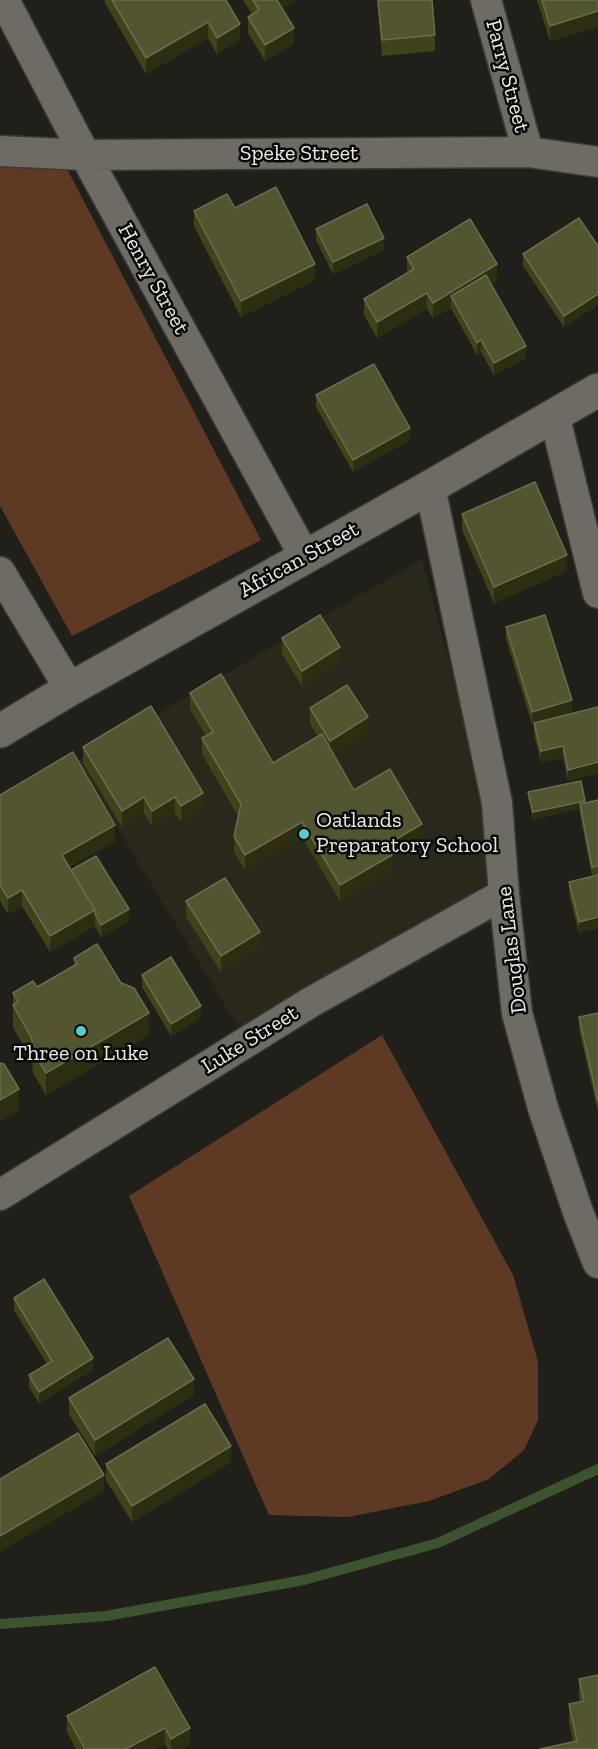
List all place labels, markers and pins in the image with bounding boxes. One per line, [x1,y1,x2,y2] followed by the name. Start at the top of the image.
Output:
[316,808,498,860] place label: Oatlands Preparatory School
[297,827,311,841] marker: Oatlands Preparatory School
[74,1024,88,1038] marker: Three on Luke
[13,1041,149,1067] place label: Three on Luke

